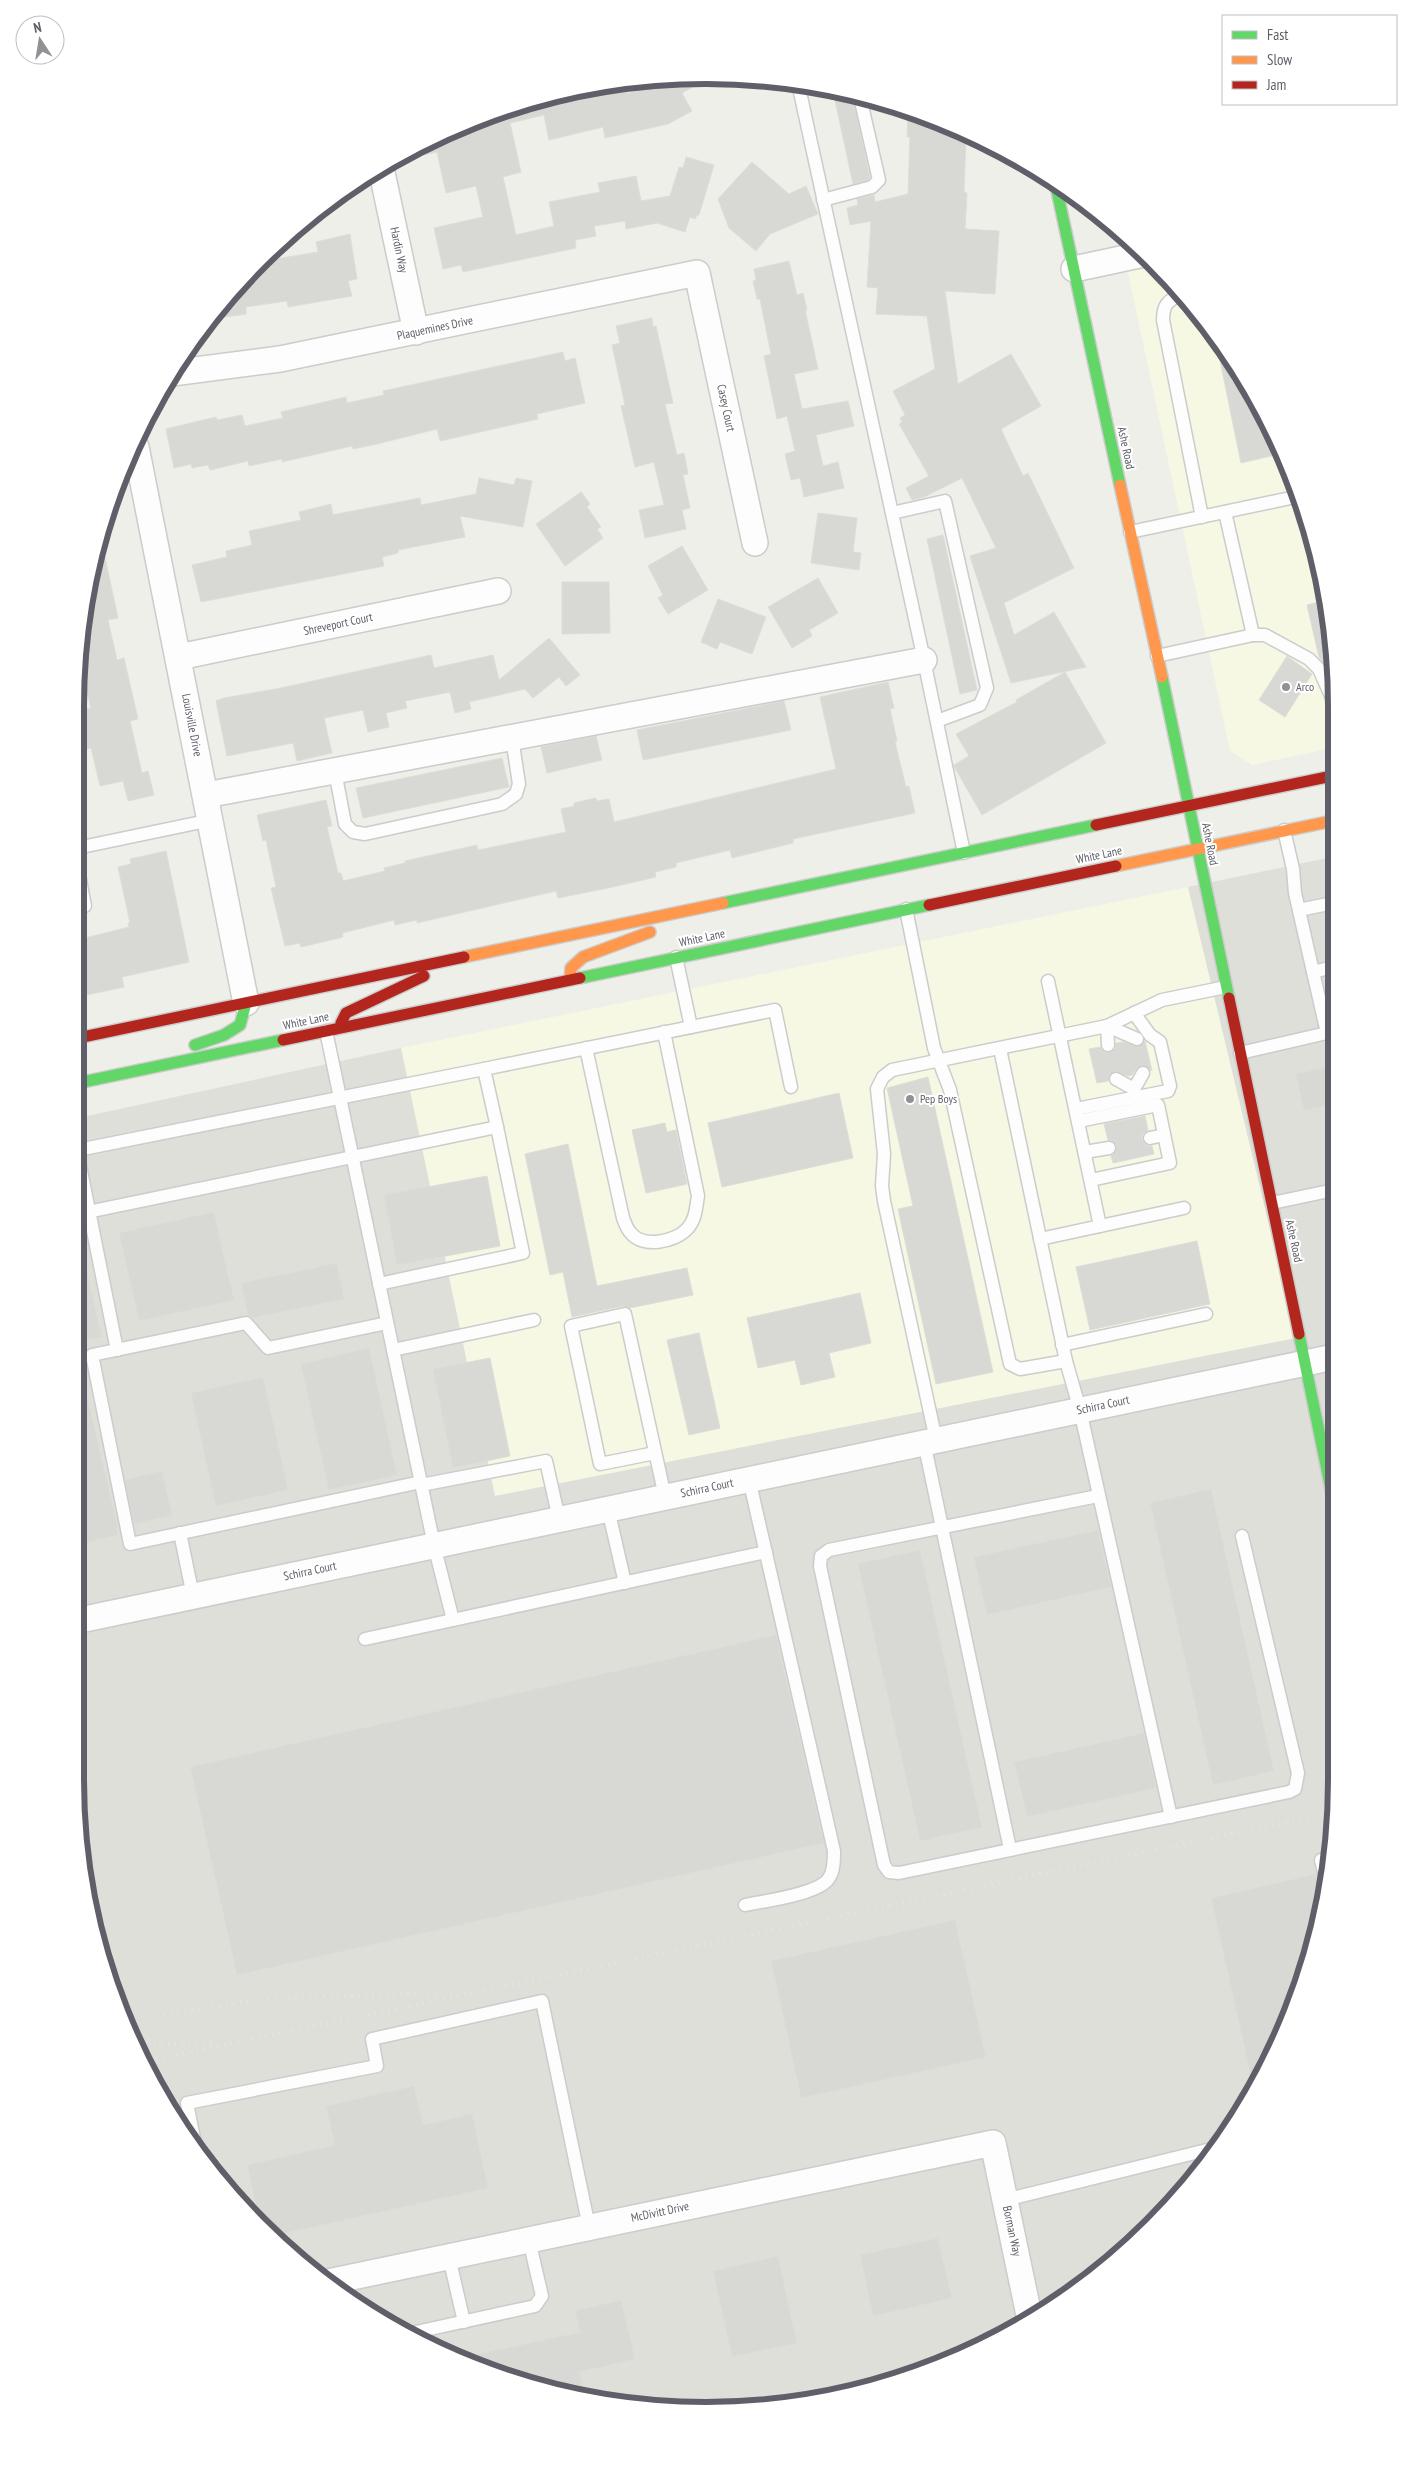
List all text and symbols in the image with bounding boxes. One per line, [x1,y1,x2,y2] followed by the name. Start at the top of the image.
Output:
[15,15,65,65] north arrow
[1222,15,1397,105] legend
[32,18,43,37] text: N
[1267,25,1288,44] text: Fast
[1267,50,1292,69] text: Slow
[1266,75,1286,94] text: Jam
[387,225,412,275] street label: Hardin Way
[395,312,474,343] street label: Plaquemines Drive
[714,383,739,434] street label: Casey Court
[1115,425,1138,470] street label: Ashe Road
[302,609,375,638] street label: Shreveport Court
[1296,679,1314,694] place label: Arco
[1280,681,1292,693] marker: Arco
[179,692,206,758] street label: Louisville Drive
[1199,821,1222,866] street label: Ashe Road
[1075,842,1123,867] street label: White Lane
[678,925,726,950] street label: White Lane
[282,1008,330,1033] street label: White Lane
[920,1091,957,1106] place label: Pep Boys
[904,1093,916,1105] marker: Pep Boys
[1283,1218,1306,1263] street label: Ashe Road
[1075,1391,1131,1417] street label: Schirra Court
[679,1474,735,1500] street label: Schirra Court
[282,1557,338,1583] street label: Schirra Court
[629,2198,690,2225] street label: McDivitt Drive
[1000,2204,1025,2258] street label: Borman Way

